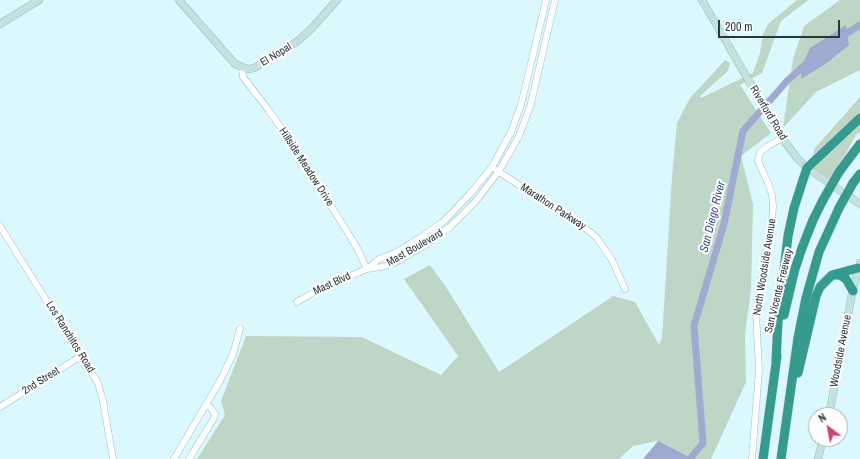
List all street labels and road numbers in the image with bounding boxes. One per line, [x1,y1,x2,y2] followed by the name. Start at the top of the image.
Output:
[258,41,294,69] street label: El Nopal
[747,83,789,143] street label: Riverford Road
[276,125,336,209] street label: Hillside Meadow Drive
[518,181,588,233] street label: Marathon Parkway
[751,218,779,316] street label: North Woodside Avenue
[385,227,445,269] street label: Mast Boulevard
[762,248,796,334] street label: San Vicente Freeway
[311,270,353,298] street label: Mast Blvd
[43,299,97,375] street label: Los Ranchitos Road
[828,314,854,388] street label: Woodside Avenue
[20,364,62,398] street label: 2nd Street

